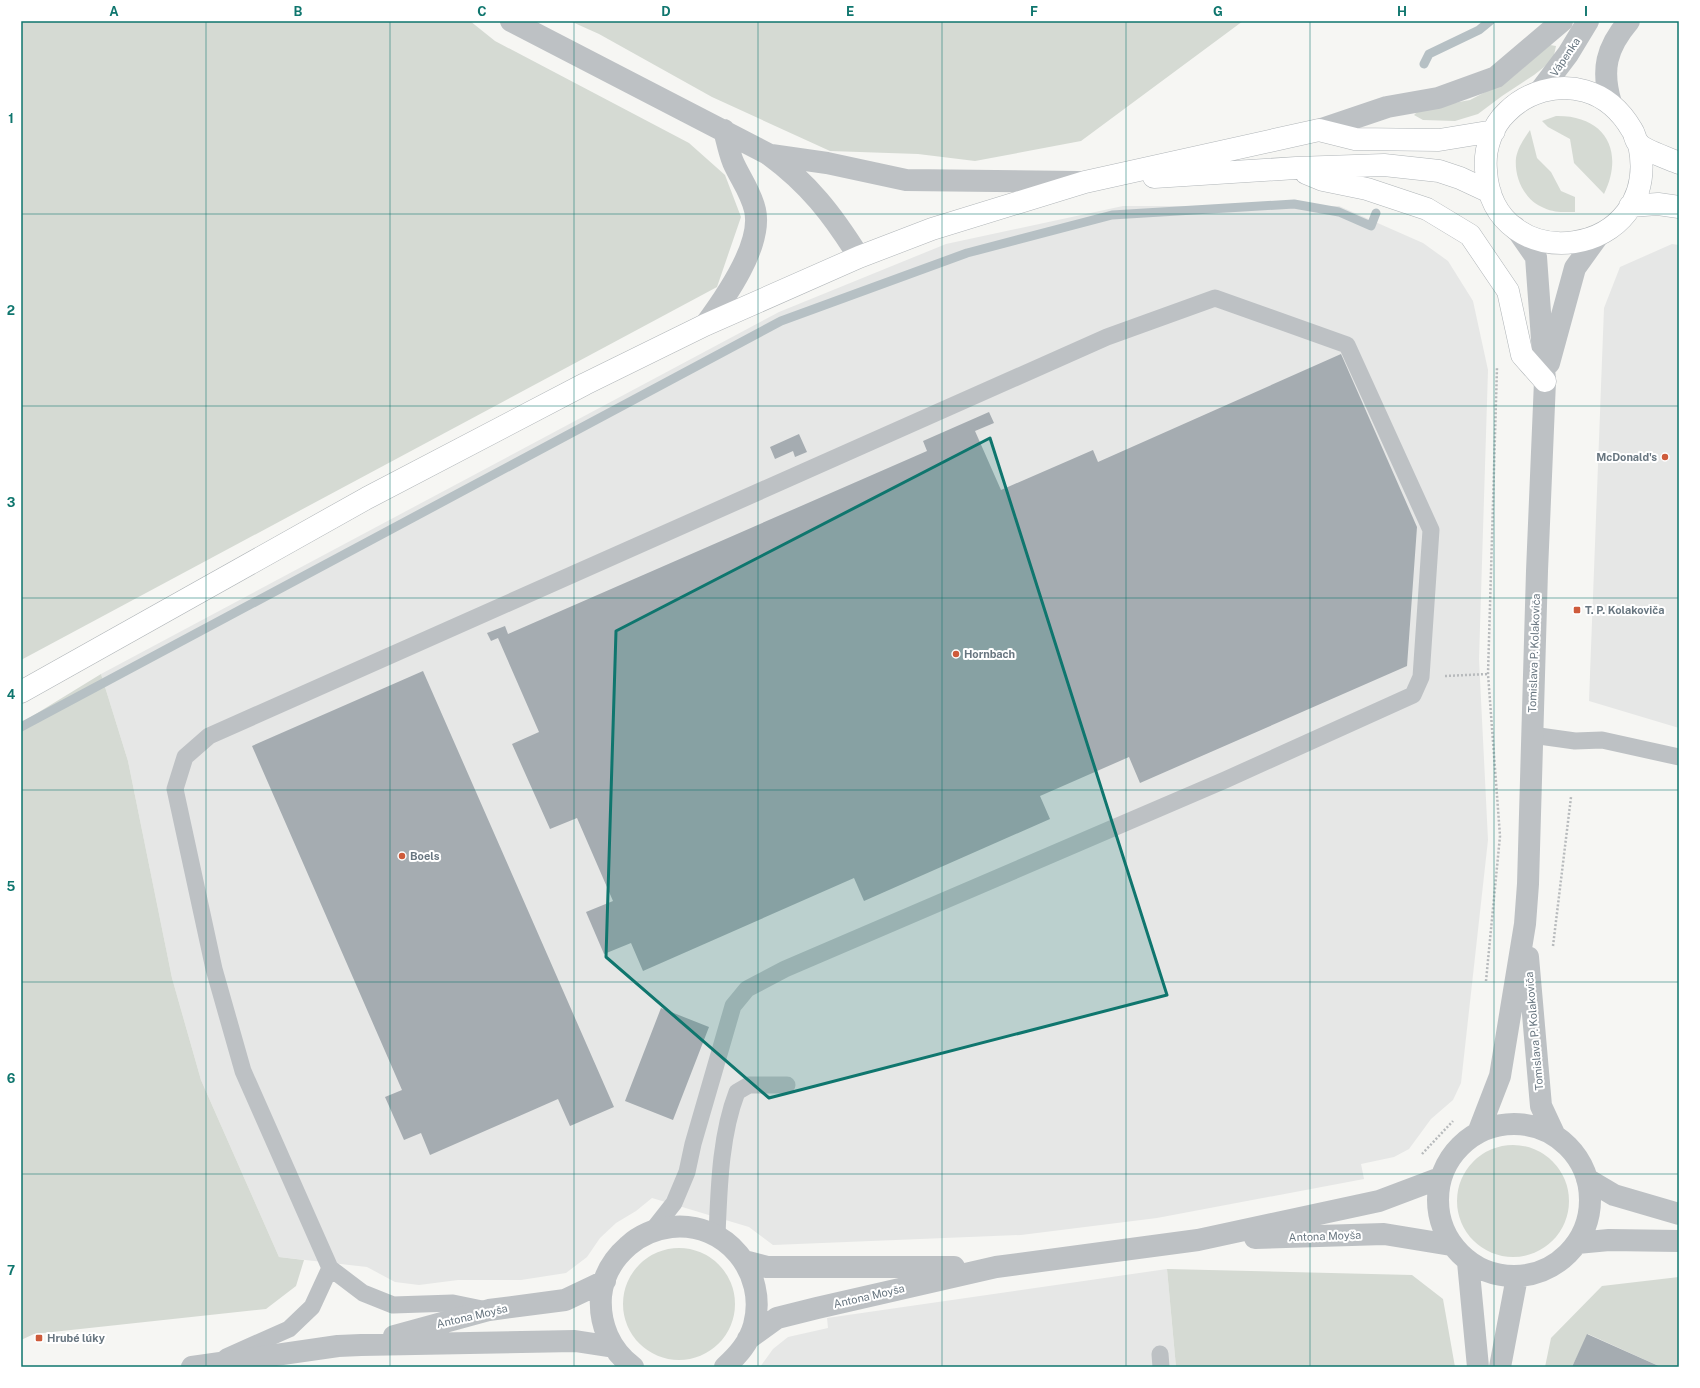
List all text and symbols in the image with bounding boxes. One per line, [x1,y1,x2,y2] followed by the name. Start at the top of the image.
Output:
[109,4,119,19] text: A
[294,4,303,19] text: B
[477,4,487,19] text: C
[661,4,671,19] text: D
[846,4,854,19] text: E
[1030,4,1038,19] text: F
[1213,4,1223,19] text: G
[1397,4,1407,19] text: H
[1584,4,1588,19] text: I
[1548,35,1582,79] street label: Vápenka
[8,111,14,126] text: 1
[7,303,15,318] text: 2
[1596,451,1657,463] place label: McDonald's
[1660,452,1670,462] marker: McDonald's
[7,495,16,510] text: 3
[1526,593,1542,713] street label: Tomislava P. Kolakoviča
[1585,604,1664,616] place label: T. P. Kolakoviča
[1572,605,1582,615] marker: T. P. Kolakoviča
[964,648,1015,660] place label: Hornbach
[951,649,961,659] marker: Hornbach
[7,687,16,702] text: 4
[410,850,440,862] place label: Boels
[397,851,407,861] marker: Boels
[7,879,16,894] text: 5
[1523,971,1545,1091] street label: Tomislava P. Kolakoviča
[7,1071,16,1086] text: 6
[1289,1229,1361,1243] street label: Antona Moyša
[7,1263,15,1278] text: 7
[832,1282,906,1310] street label: Antona Moyša
[435,1302,509,1330] street label: Antona Moyša
[47,1332,106,1344] place label: Hrubé lúky
[34,1333,44,1343] marker: Hrubé lúky

